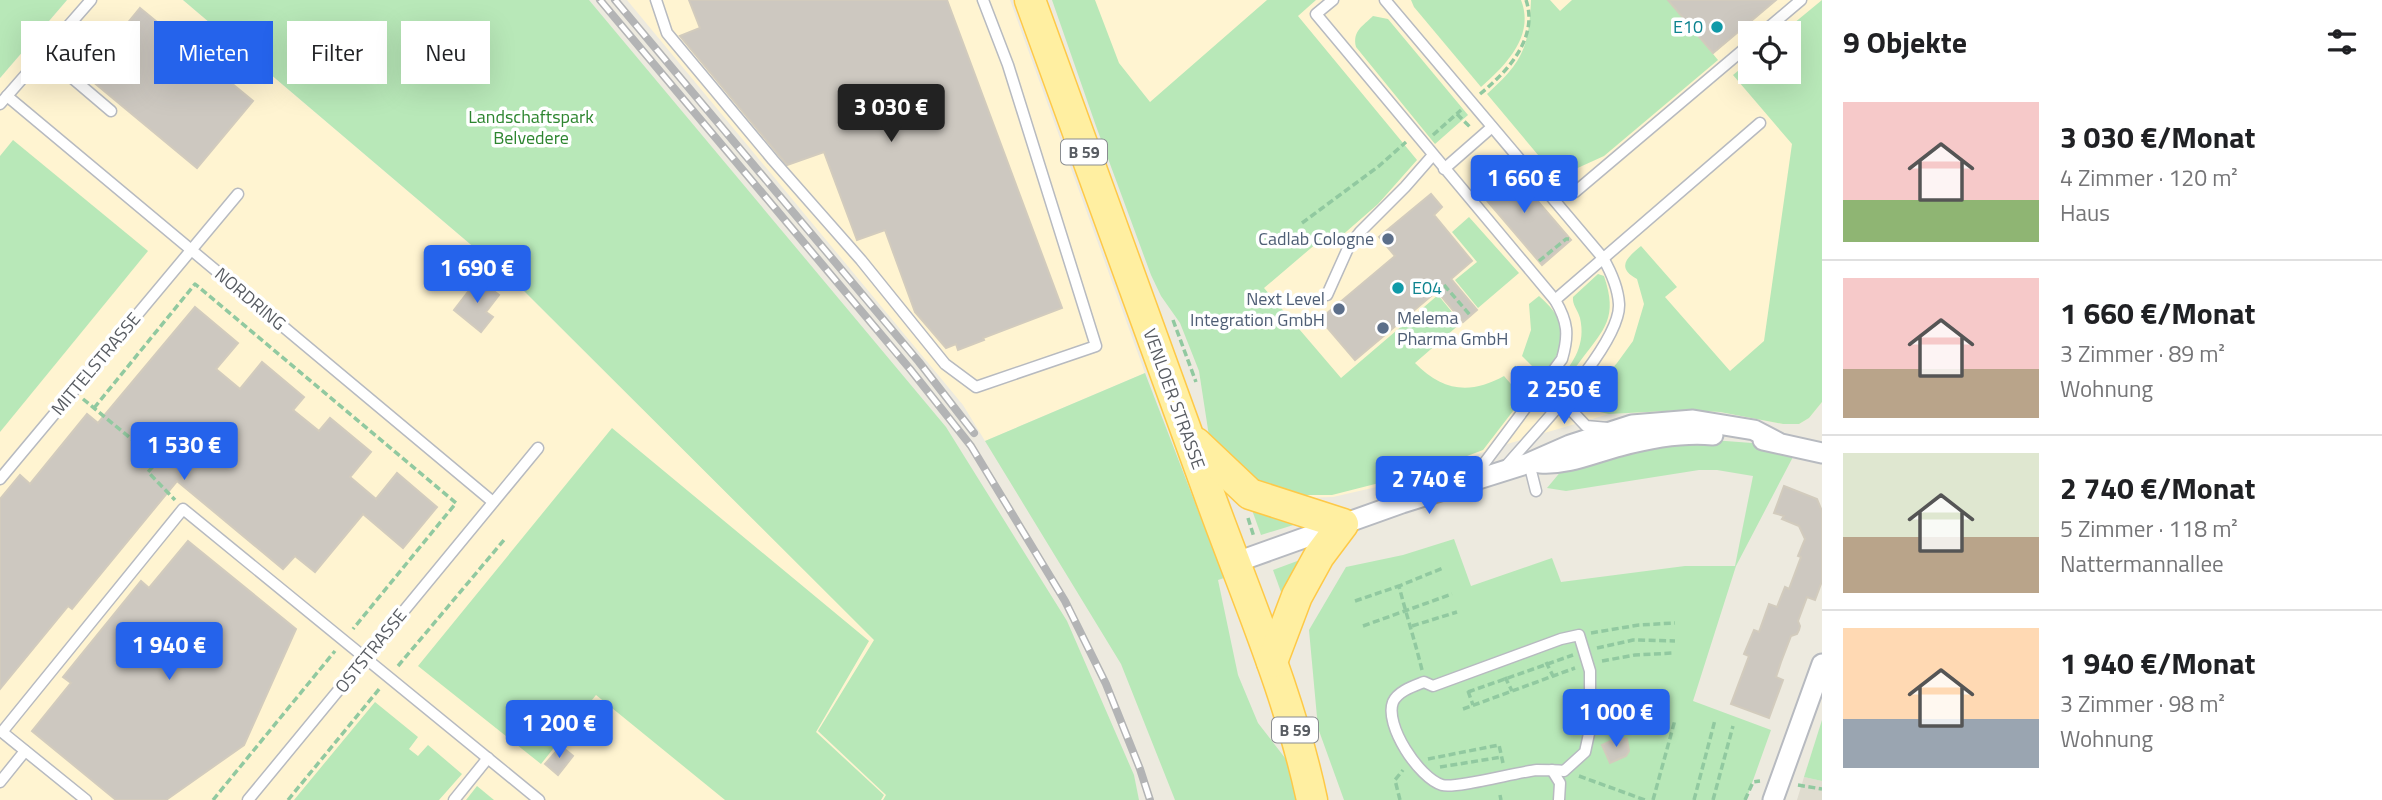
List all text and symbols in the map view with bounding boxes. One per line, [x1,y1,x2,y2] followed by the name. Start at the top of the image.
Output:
[1673,13,1703,40] place label: E10
[1709,19,1725,35] marker: E10
[1843,19,1967,65] text: 9 Objekte
[21,21,140,84] chip: Kaufen
[154,21,273,84] chip: Mieten
[287,21,387,84] chip: Filter
[401,21,490,84] chip: Neu
[1738,21,1801,84] map controls
[1738,21,1801,84] button: locate
[2323,23,2361,61] icon: filters
[826,85,956,144] pin: 3 030 €
[854,89,928,124] text: 3 030 €
[468,103,594,151] park label: Landschaftspark Belvedere
[2060,114,2256,160] text: 3 030 €/Monat
[1899,130,1983,214] icon: home
[1061,140,1107,164] road number: B 59
[1459,156,1589,215] pin: 1 660 €
[1487,160,1561,195] text: 1 660 €
[2060,160,2238,195] text: 4 Zimmer · 120 m²
[2060,195,2110,230] text: Haus
[1258,225,1374,252] place label: Cadlab Cologne
[1380,231,1396,247] marker: Cadlab Cologne
[412,246,542,305] pin: 1 690 €
[440,250,514,285] text: 1 690 €
[209,261,292,336] street label: NORDRING
[1412,274,1442,301] place label: E04
[1390,280,1406,296] marker: E04
[1190,285,1325,333] place label: Next Level Integration GmbH
[2060,290,2256,336] text: 1 660 €/Monat
[1331,301,1347,317] marker: Next Level Integration GmbH
[1397,304,1508,352] place label: Melema Pharma GmbH
[44,306,147,421] street label: MITTELSTRASSE
[1899,306,1983,390] icon: home
[1375,320,1391,336] marker: Melema Pharma GmbH
[1136,325,1212,473] street label: VENLOER STRASSE
[2060,336,2225,371] text: 3 Zimmer · 89 m²
[1499,366,1629,426] pin: 2 250 €
[1527,371,1601,406] text: 2 250 €
[2060,371,2153,406] text: Wohnung
[119,422,249,482] pin: 1 530 €
[147,427,221,462] text: 1 530 €
[1364,456,1494,516] pin: 2 740 €
[1392,461,1466,496] text: 2 740 €
[2060,465,2256,511] text: 2 740 €/Monat
[1899,481,1983,565] icon: home
[2060,511,2238,546] text: 5 Zimmer · 118 m²
[2060,546,2224,581] text: Nattermannallee
[328,603,413,699] street label: OSTSTRASSE
[104,622,234,682] pin: 1 940 €
[132,627,206,662] text: 1 940 €
[2060,640,2256,686] text: 1 940 €/Monat
[1899,656,1983,740] icon: home
[2060,686,2225,721] text: 3 Zimmer · 98 m²
[1551,690,1681,749] pin: 1 000 €
[1579,694,1653,729] text: 1 000 €
[494,700,624,760] pin: 1 200 €
[522,705,596,740] text: 1 200 €
[1272,718,1318,743] road number: B 59
[2060,721,2153,756] text: Wohnung

